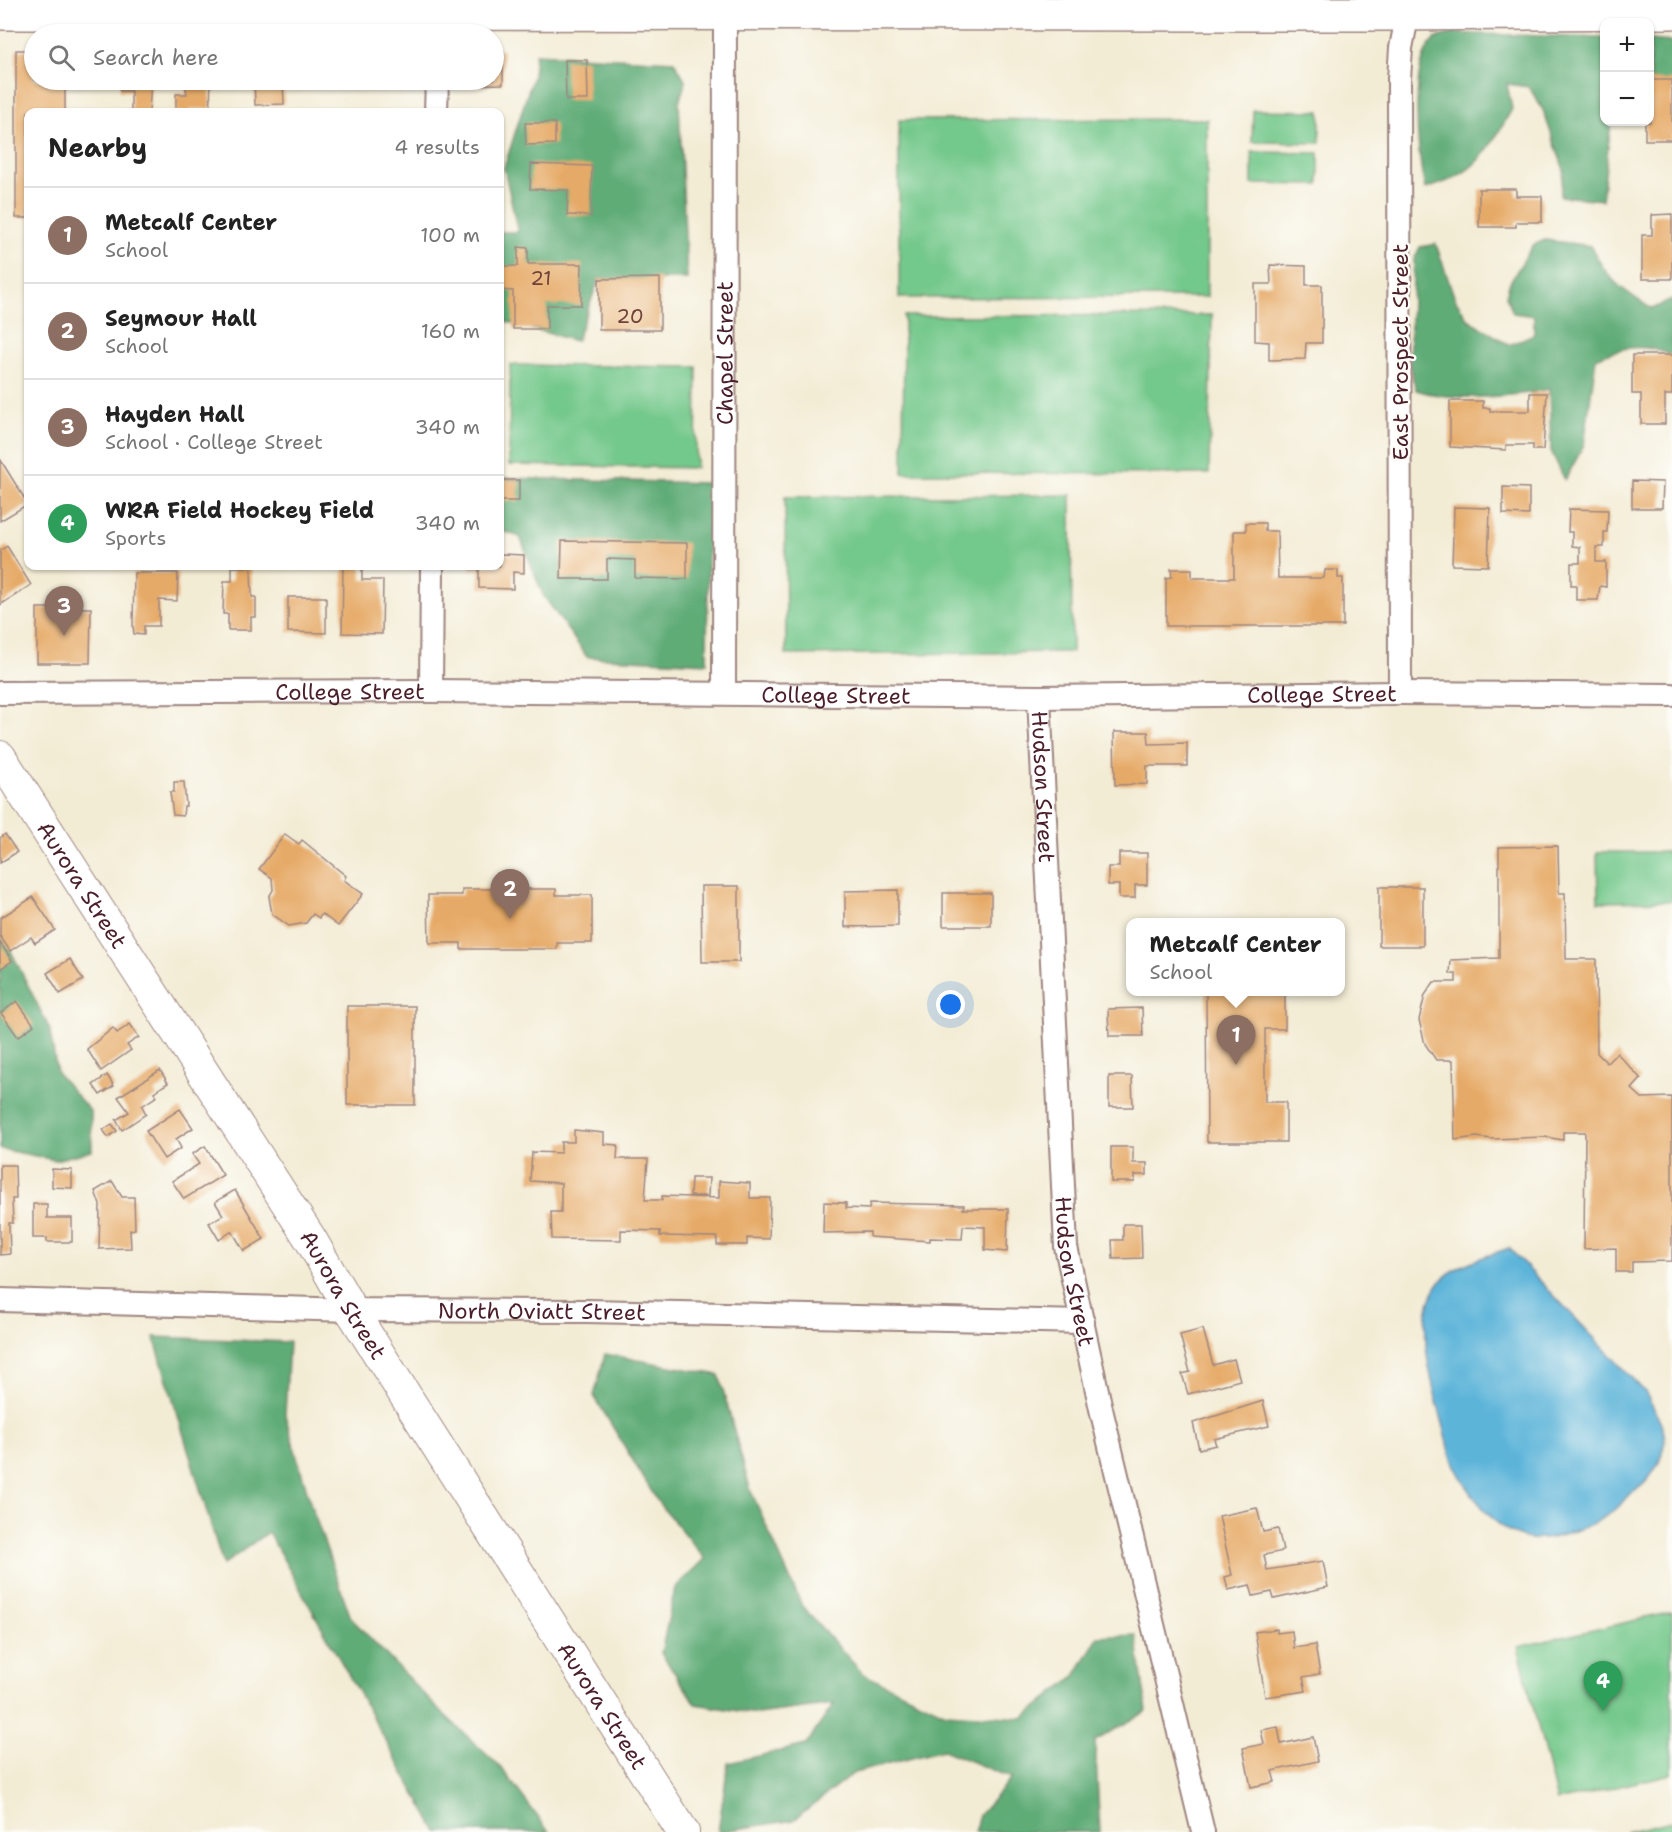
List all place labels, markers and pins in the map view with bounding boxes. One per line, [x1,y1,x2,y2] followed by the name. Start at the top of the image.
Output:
[44,586,84,636] pin: 3
[490,870,530,919] pin: 2
[1216,1016,1256,1065] pin: 1
[1584,1662,1622,1711] pin: 4

